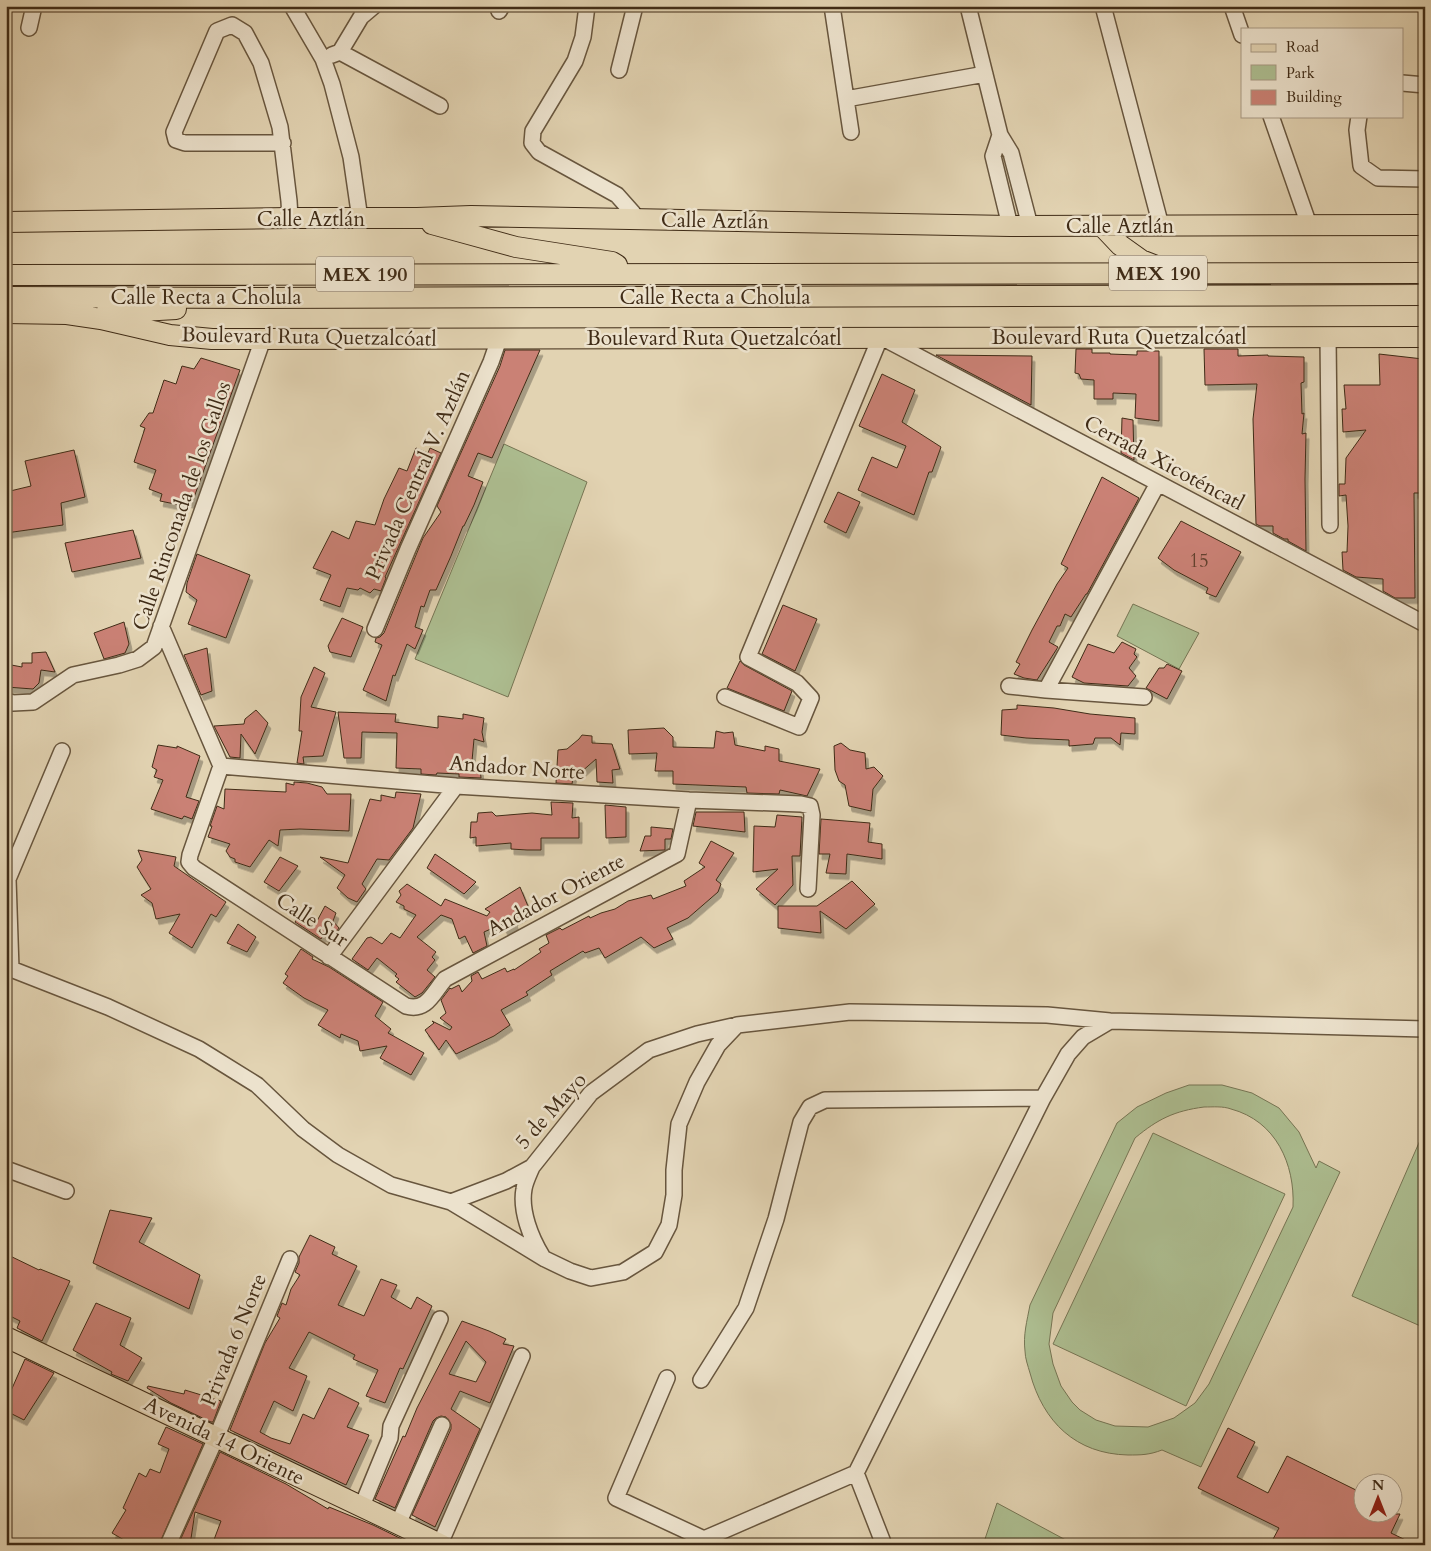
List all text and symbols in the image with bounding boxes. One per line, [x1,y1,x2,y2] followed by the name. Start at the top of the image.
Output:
[1241,28,1404,118] legend
[1286,37,1319,57] text: Road
[1286,63,1315,83] text: Park
[1286,87,1342,107] text: Building
[257,205,365,234] street label: Calle Aztlán
[661,206,769,236] street label: Calle Aztlán
[1066,212,1174,241] street label: Calle Aztlán
[316,256,414,292] road number: MEX 190
[1109,256,1207,290] road number: MEX 190
[111,283,301,312] street label: Calle Recta a Cholula
[620,283,810,312] street label: Calle Recta a Cholula
[181,320,437,354] street label: Boulevard Ruta Quetzalcóatl
[991,323,1247,352] street label: Boulevard Ruta Quetzalcóatl
[586,324,842,353] street label: Boulevard Ruta Quetzalcóatl
[359,365,477,585] street label: Privada Central V. Aztlán
[126,378,238,634] street label: Calle Rinconada de los Gallos
[1079,408,1249,518] street label: Cerrada Xicoténcatl
[1189,548,1209,574] house number: 15
[448,749,586,787] street label: Andador Norte
[482,846,630,944] street label: Andador Oriente
[270,886,354,954] street label: Calle Sur
[509,1066,593,1156] street label: 5 de Mayo
[194,1269,274,1411] street label: Privada 6 Norte
[139,1390,309,1492] street label: Avenida 14 Oriente
[1354,1474,1404,1524] north arrow
[1372,1476,1384,1495] text: N

